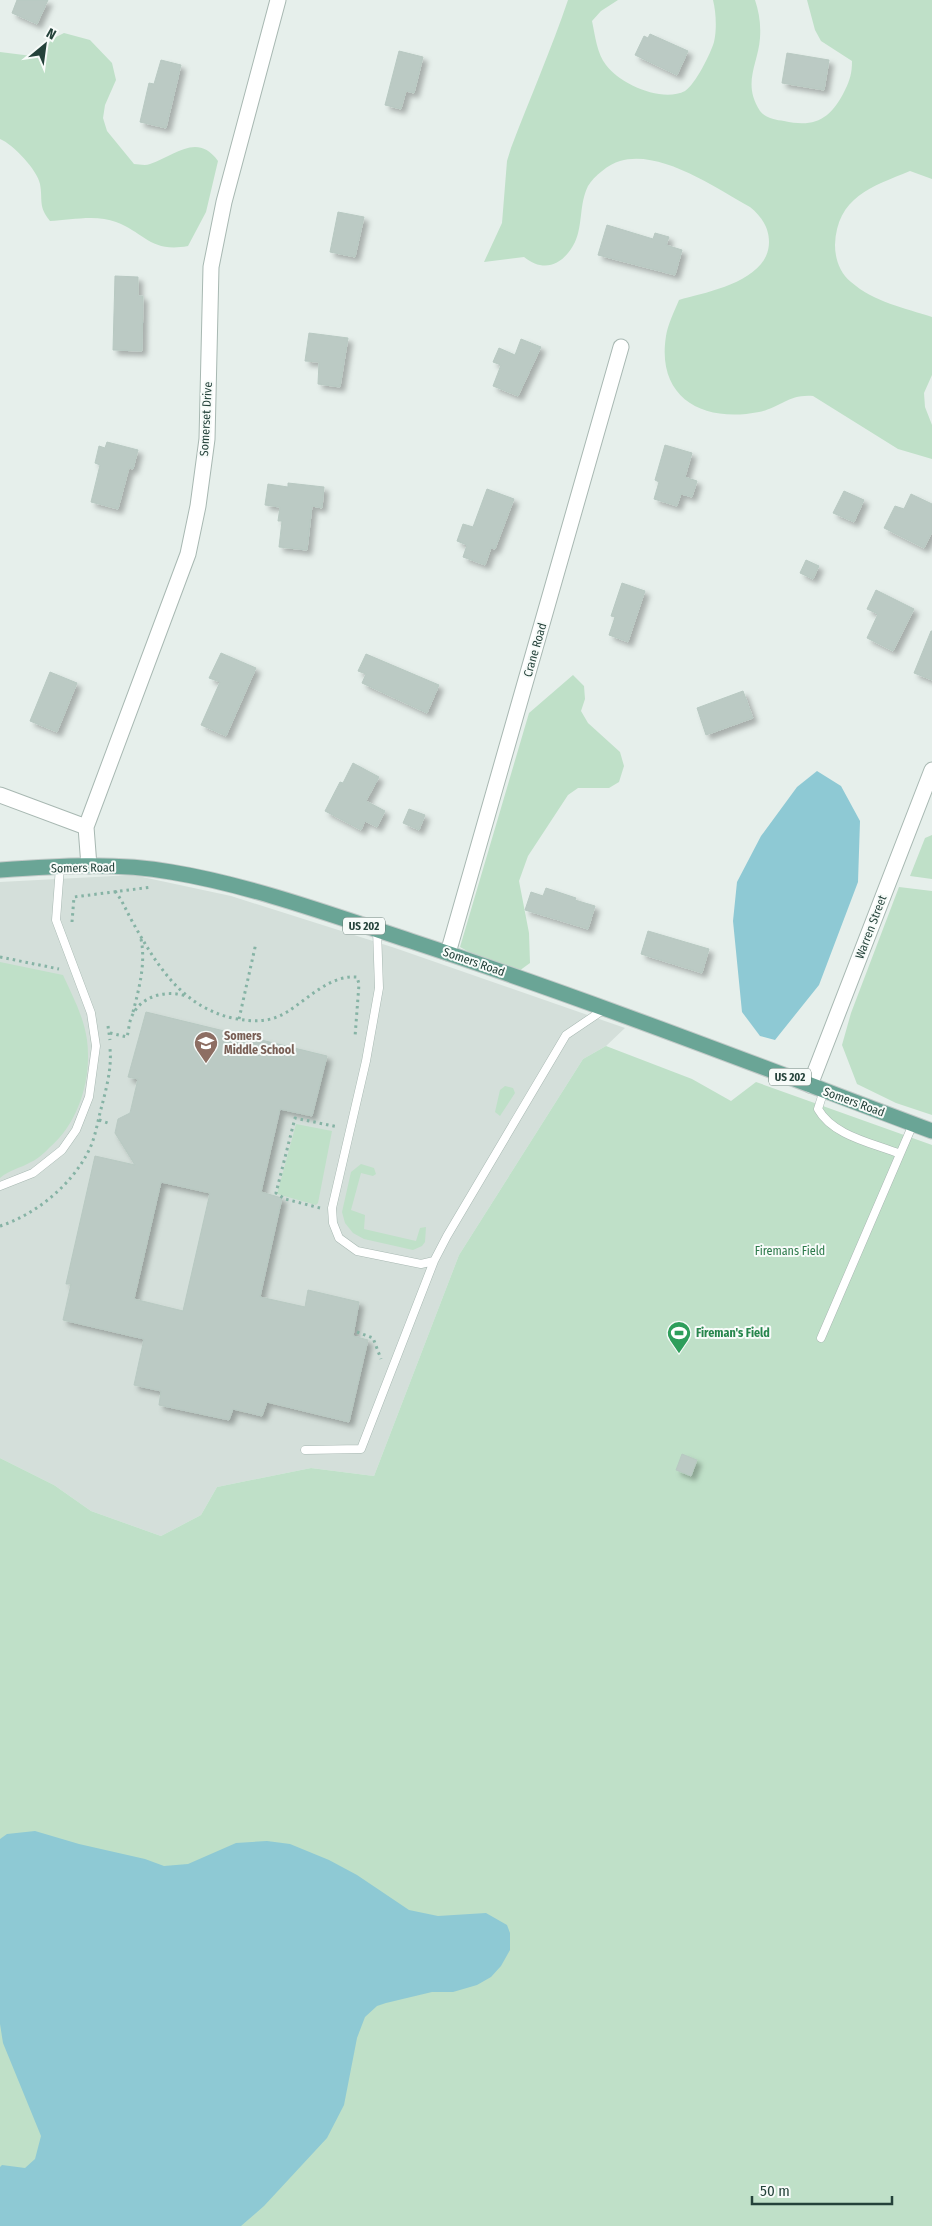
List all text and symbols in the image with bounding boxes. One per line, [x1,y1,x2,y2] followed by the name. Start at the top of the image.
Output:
[20,20,70,70] north arrow
[43,25,59,44] text: N
[197,381,215,457] street label: Somerset Drive
[521,621,549,679] street label: Crane Road
[51,860,115,876] street label: Somers Road
[852,893,890,961] street label: Warren Street
[343,918,385,934] road number: US 202
[441,945,507,979] street label: Somers Road
[224,1029,295,1057] place label: Somers Middle School
[193,1030,219,1064] school or university icon: Somers Middle School
[769,1068,811,1086] road number: US 202
[821,1084,887,1120] street label: Somers Road
[755,1244,825,1258] park label: Firemans Field
[666,1320,692,1354] sports icon: Fireman's Field
[696,1326,770,1340] place label: Fireman's Field
[752,2174,892,2206] scale bar
[760,2182,790,2200] text: 50 m

